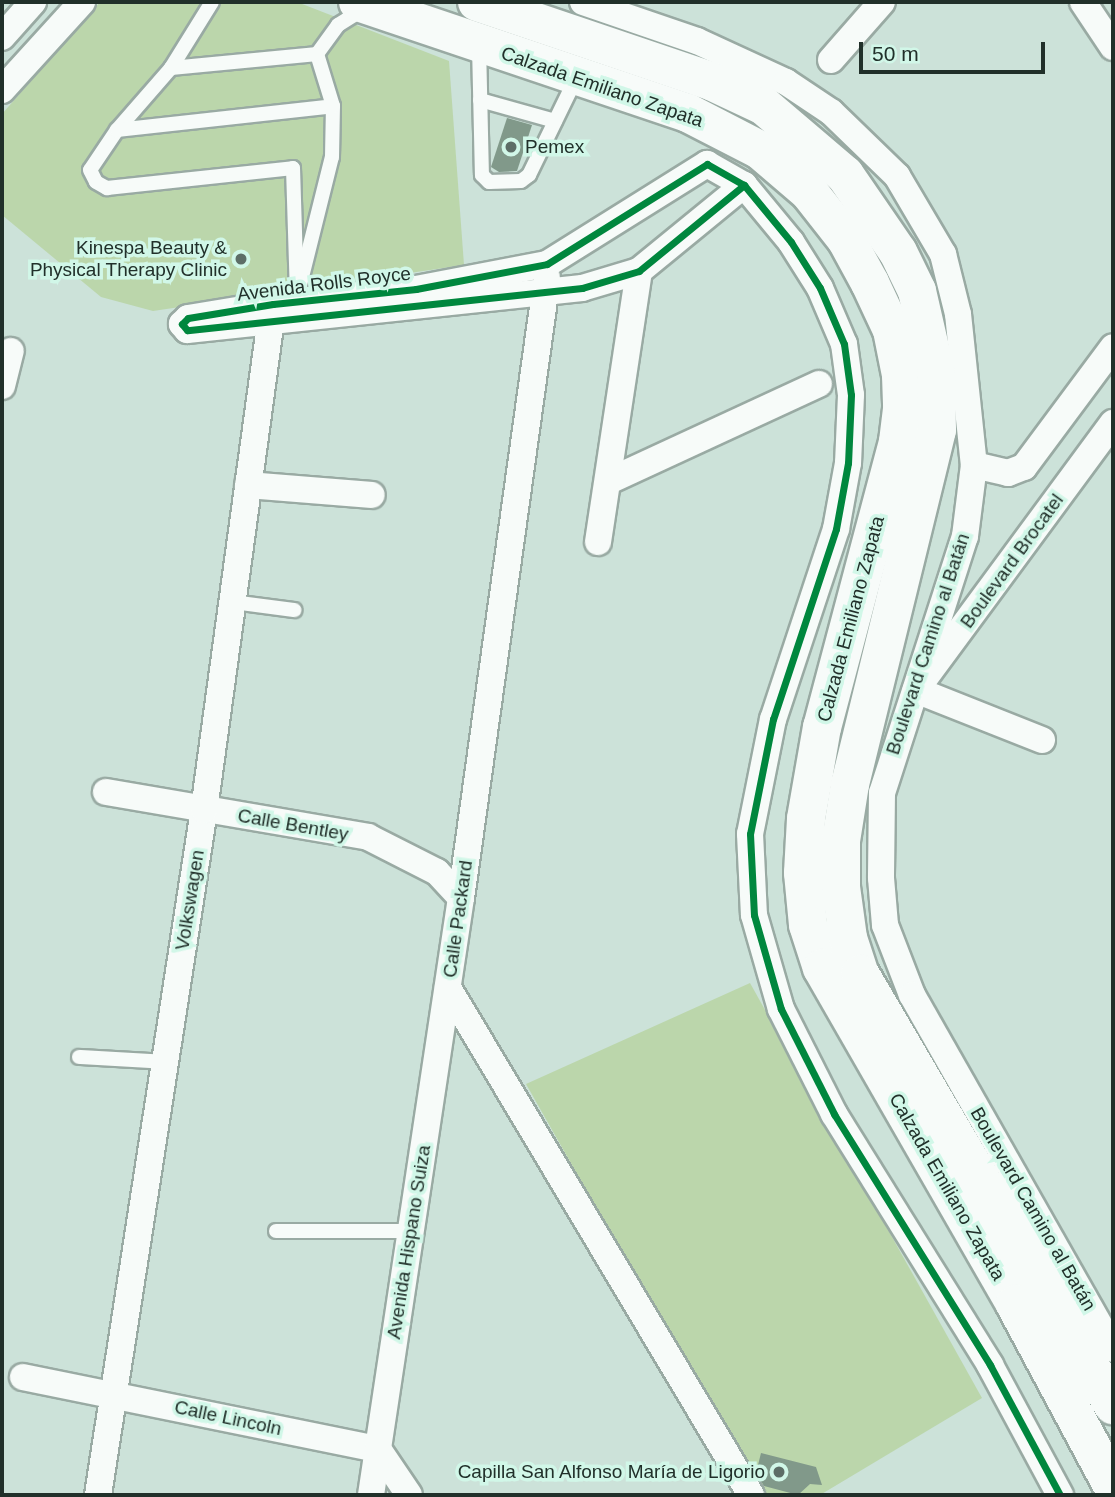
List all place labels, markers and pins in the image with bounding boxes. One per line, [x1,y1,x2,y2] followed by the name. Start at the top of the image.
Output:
[525,136,584,158] place label: Pemex
[503,139,519,155] marker: Pemex
[30,237,227,281] place label: Kinespa Beauty & Physical Therapy Clinic
[233,251,249,267] marker: Kinespa Beauty & Physical Therapy Clinic
[457,1461,765,1483] place label: Capilla San Alfonso María de Ligorio
[771,1464,787,1480] marker: Capilla San Alfonso María de Ligorio

